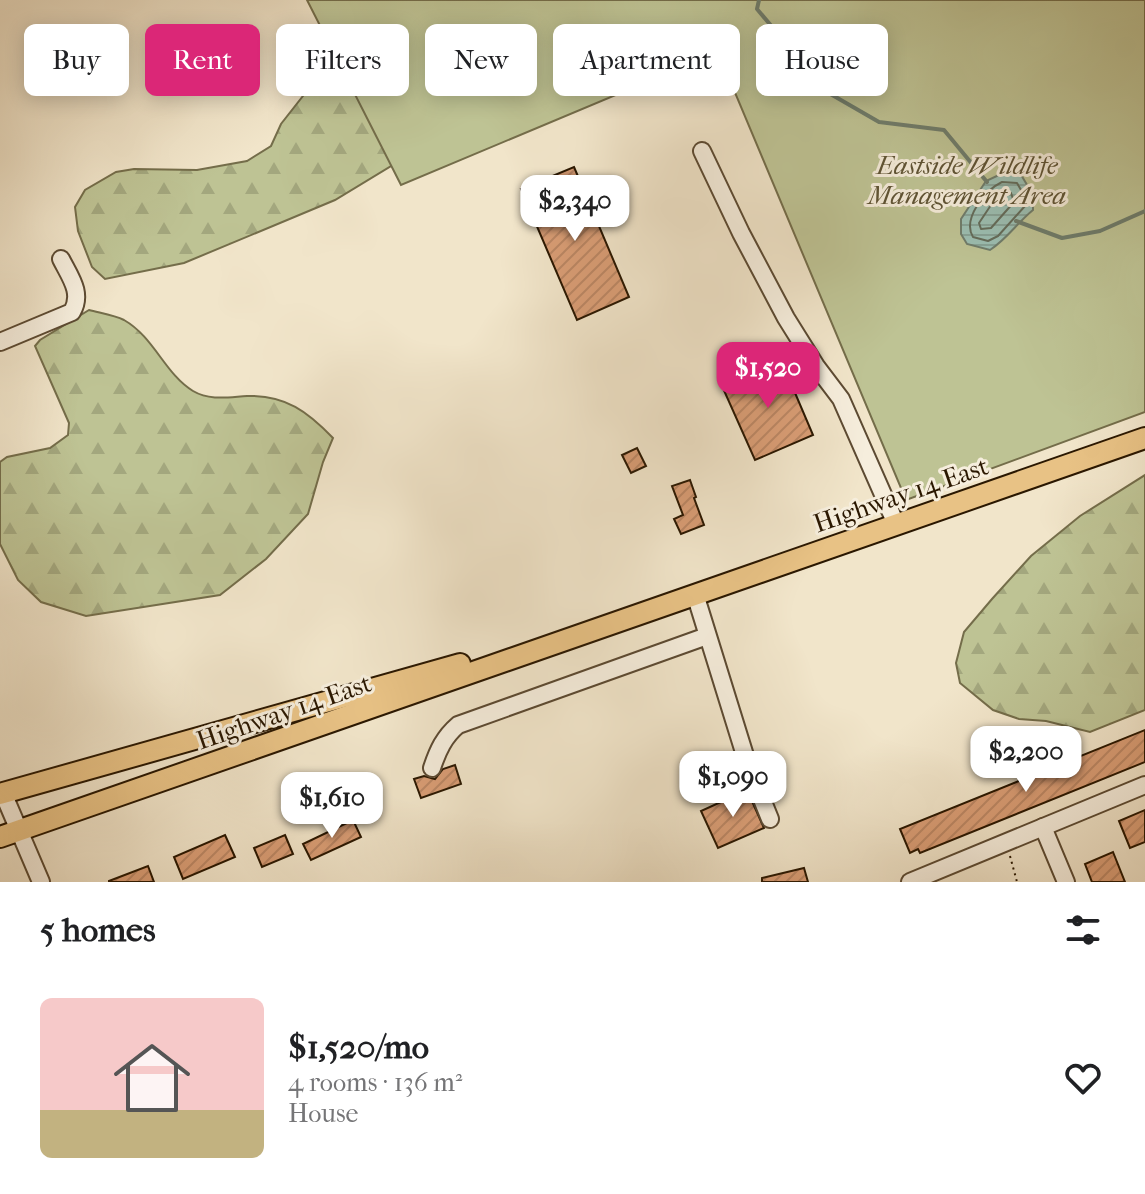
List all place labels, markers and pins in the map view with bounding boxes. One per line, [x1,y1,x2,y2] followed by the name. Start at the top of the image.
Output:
[510,175,640,243] pin: $2,340
[703,342,833,410] pin: $1,520
[961,726,1091,794] pin: $2,200
[668,751,798,819] pin: $1,090
[267,772,397,840] pin: $1,610

